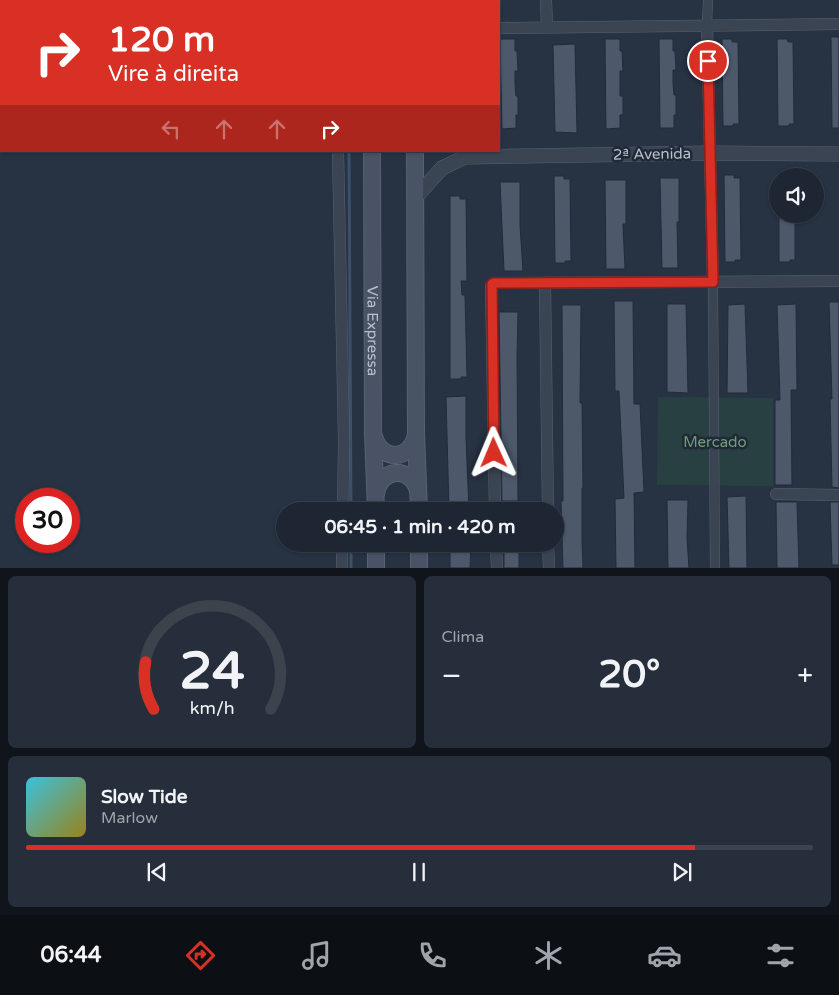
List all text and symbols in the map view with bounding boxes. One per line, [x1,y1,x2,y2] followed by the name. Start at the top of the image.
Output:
[108,19,215,61] text: 120 m
[25,20,90,85] icon: right
[687,40,729,82] pin
[694,47,722,75] icon: arrive
[108,61,239,87] text: Vire à direita
[157,115,185,143] icon: left
[210,115,238,143] icon: ahead
[263,115,291,143] icon: ahead
[316,115,344,143] icon: right
[613,144,691,164] street label: 2ª Avenida
[769,168,824,223] map controls
[769,168,824,223] button: sound
[363,286,382,376] street label: Via Expressa
[467,426,519,478] position arrow
[683,433,747,451] park label: Mercado
[15,488,80,553] speed limit sign: 30
[324,516,516,538] text: 06:45 · 1 min · 420 m
[442,627,484,647] text: Clima
[179,640,244,703] text: 24
[598,652,660,698] text: 20°
[442,659,461,693] text: −
[797,659,813,693] text: +
[189,698,234,719] text: km/h
[101,786,188,808] text: Slow Tide
[101,808,158,828] text: Marlow
[143,858,171,886] icon: previous
[405,858,433,886] icon: pause
[668,858,696,886] icon: next
[183,938,218,973] icon: directions
[299,938,334,973] icon: music
[415,938,450,973] icon: phone
[531,938,566,973] icon: climate
[647,938,682,973] icon: car
[763,938,798,973] icon: filters
[41,942,102,968] text: 06:44

